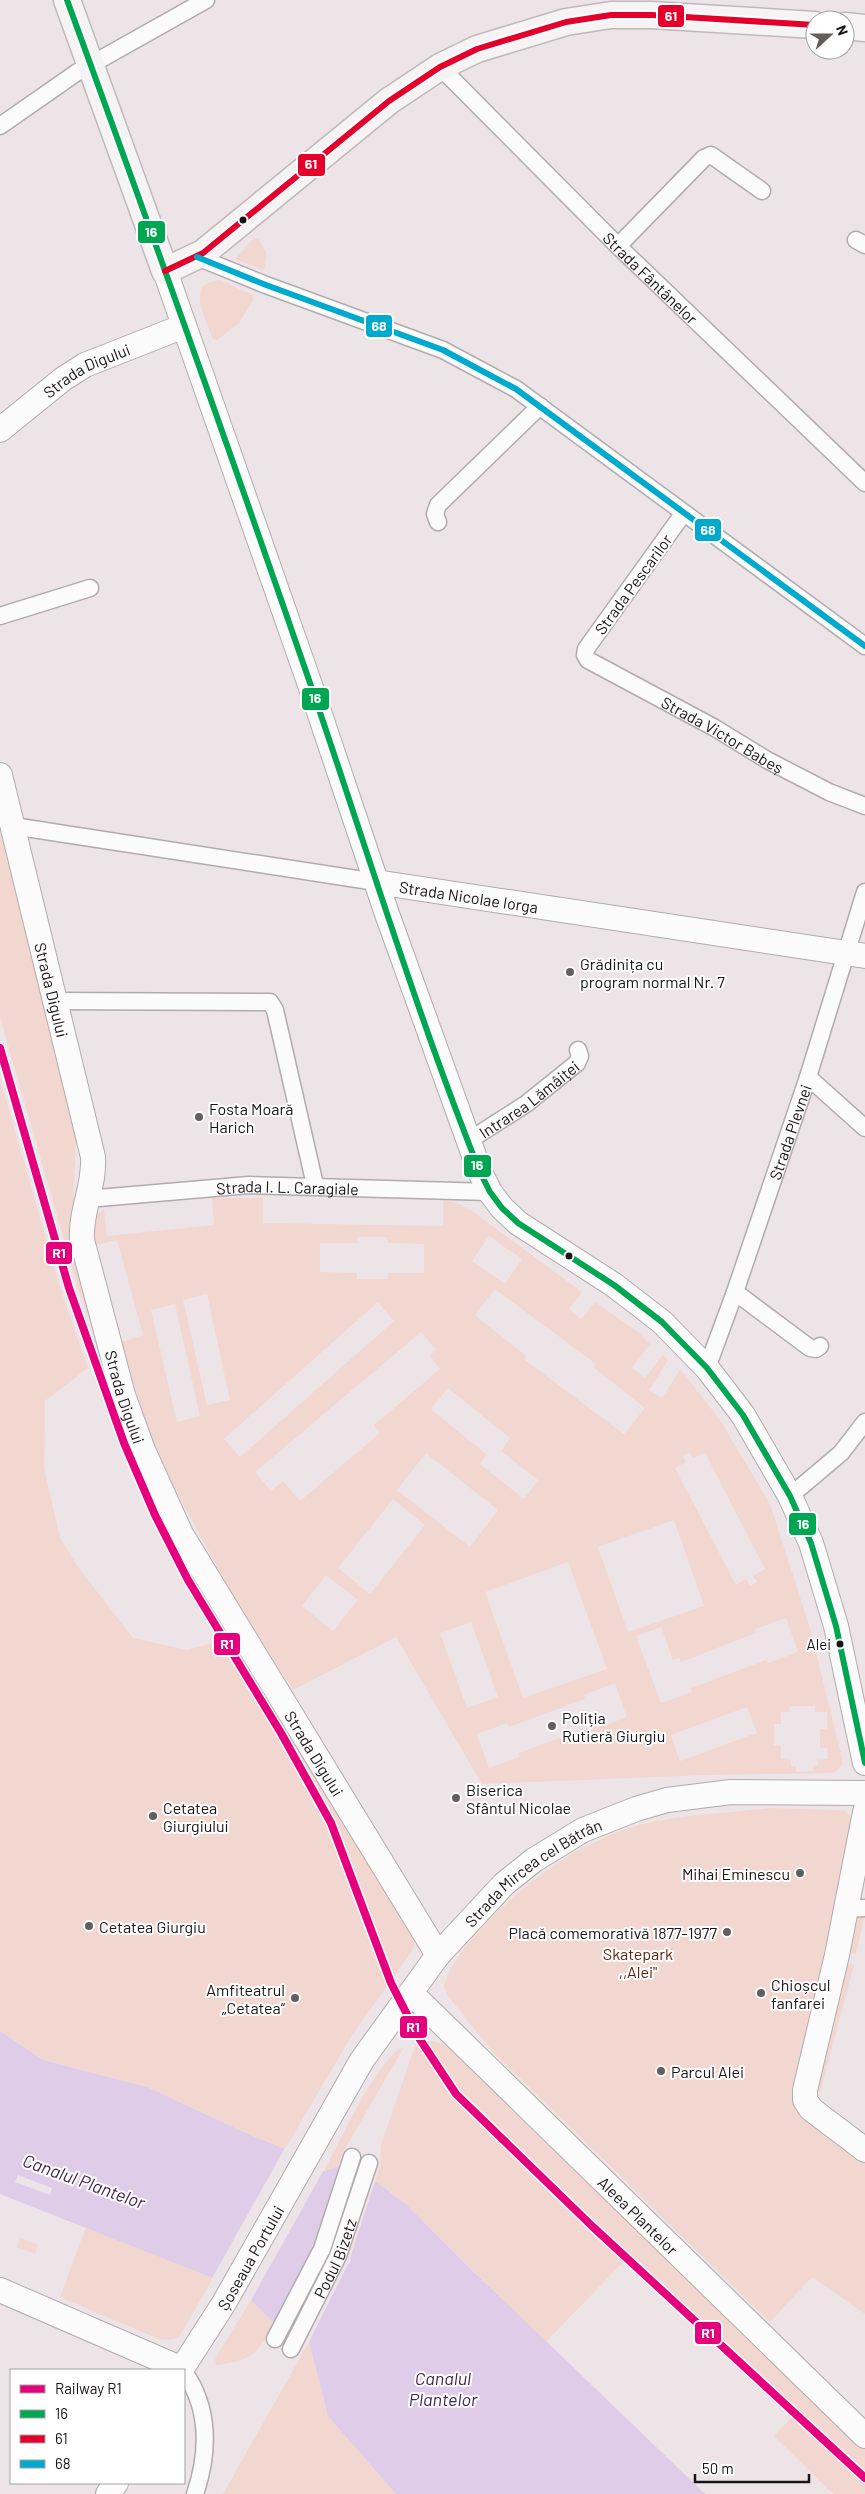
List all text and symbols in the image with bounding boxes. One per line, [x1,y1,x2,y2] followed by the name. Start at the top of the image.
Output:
[657,4,685,28] line badge: 61
[665,7,677,24] text: 61
[805,10,855,60] north arrow
[833,23,852,38] text: N
[297,153,326,177] line badge: 61
[305,155,317,172] text: 61
[238,215,248,225] unlabelled marker
[137,220,166,244] line badge: 16
[145,223,158,240] text: 16
[600,228,702,327] street label: Strada Fântânelor
[365,314,393,338] line badge: 68
[371,317,387,334] text: 68
[39,339,132,401] street label: Strada Digului
[694,518,722,542] line badge: 68
[700,521,716,538] text: 68
[590,530,676,638] street label: Strada Pescarilor
[301,687,330,711] line badge: 16
[309,689,322,706] text: 16
[659,692,787,776] street label: Strada Victor Babeș
[398,876,540,916] street label: Strada Nicolae Iorga
[32,940,73,1039] street label: Strada Digului
[580,954,725,991] place label: Grădinița cu program normal Nr. 7
[564,966,576,978] marker: Grădinița cu program normal Nr. 7
[475,1056,582,1141] street label: Intrarea Lămâiței
[764,1082,814,1182] street label: Strada Plevnei
[209,1099,293,1136] place label: Fosta Moară Harich
[193,1111,205,1123] marker: Fosta Moară Harich
[463,1154,492,1178] line badge: 16
[471,1156,484,1173] text: 16
[215,1175,359,1198] street label: Strada I. L. Caragiale
[45,1241,73,1265] line badge: R1
[52,1244,66,1261] text: R1
[564,1251,574,1261] unlabelled marker
[102,1348,149,1446] street label: Strada Digului
[788,1512,817,1536] line badge: 16
[797,1515,810,1532] text: 16
[213,1632,241,1656] line badge: R1
[220,1635,234,1652] text: R1
[807,1635,831,1653] place label: Alei
[835,1639,845,1649] marker: Alei
[281,1707,348,1799] street label: Strada Digului
[562,1708,665,1745] place label: Poliția Rutieră Giurgiu
[546,1720,558,1732] marker: Poliția Rutieră Giurgiu
[466,1780,571,1817] place label: Biserica Sfântul Nicolae
[450,1792,462,1804] marker: Biserica Sfântul Nicolae
[163,1798,229,1835] place label: Cetatea Giurgiului
[147,1810,159,1822] marker: Cetatea Giurgiului
[460,1814,604,1930] street label: Strada Mircea cel Bătrân
[682,1864,790,1883] place label: Mihai Eminescu
[794,1867,806,1879] marker: Mihai Eminescu
[99,1917,206,1936] place label: Cetatea Giurgiu
[83,1920,95,1932] marker: Cetatea Giurgiu
[508,1923,717,1942] place label: Placă comemorativă 1877-1977
[721,1926,733,1938] marker: Placă comemorativă 1877-1977
[603,1944,673,1981] park label: Skatepark ,,Alei"
[771,1975,830,2012] place label: Chioșcul fanfarei
[206,1980,286,2017] place label: Amfiteatrul „Cetatea“
[755,1987,767,1999] marker: Chioșcul fanfarei
[289,1992,301,2004] marker: Amfiteatrul „Cetatea“
[399,2015,428,2039] line badge: R1
[406,2018,420,2035] text: R1
[671,2062,744,2081] place label: Parcul Alei
[655,2065,667,2077] marker: Parcul Alei
[20,2149,149,2214] water label: Canalul Plantelor
[595,2172,683,2258] street label: Aleea Plantelor
[213,2202,287,2313] street label: Șoseaua Portului
[309,2216,359,2301] street label: Podul Bizetz
[694,2321,722,2345] line badge: R1
[701,2324,715,2341] text: R1
[409,2367,478,2410] water label: Canalul Plantelor
[10,2369,185,2484] legend
[55,2379,122,2397] text: Railway R1
[55,2404,68,2422] text: 16
[55,2429,68,2447] text: 61
[695,2452,809,2484] scale bar
[55,2454,71,2472] text: 68
[702,2459,734,2477] text: 50 m

